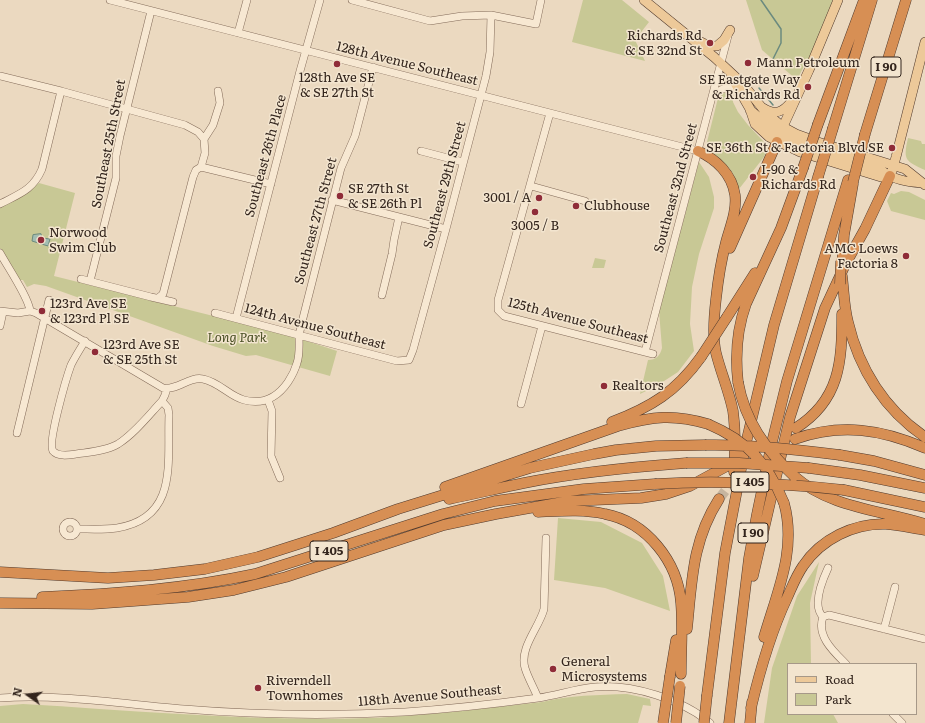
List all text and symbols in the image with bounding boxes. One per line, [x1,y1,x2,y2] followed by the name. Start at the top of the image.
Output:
[625,28,702,59] place label: Richards Rd & SE 32nd St
[705,38,715,48] marker: Richards Rd & SE 32nd St
[335,39,479,89] street label: 128th Avenue Southeast
[756,55,860,71] place label: Mann Petroleum
[871,57,901,77] road number: I 90
[743,58,753,68] marker: Mann Petroleum
[332,59,342,69] marker: 128th Ave SE & SE 27th St
[299,70,375,101] place label: 128th Ave SE & SE 27th St
[699,72,800,103] place label: SE Eastgate Way & Richards Rd
[89,78,129,210] street label: Southeast 25th Street
[803,82,813,92] marker: SE Eastgate Way & Richards Rd
[242,93,290,219] street label: Southeast 26th Place
[420,120,470,250] street label: Southeast 29th Street
[651,121,701,255] street label: Southeast 32nd Street
[706,140,884,156] place label: SE 36th St & Factoria Blvd SE
[887,143,897,153] marker: SE 36th St & Factoria Blvd SE
[292,156,340,286] street label: Southeast 27th Street
[761,162,836,193] place label: I-90 & Richards Rd
[748,172,758,182] marker: I-90 & Richards Rd
[348,181,422,212] place label: SE 27th St & SE 26th Pl
[483,190,531,206] place label: 3001 / A
[335,191,345,201] marker: SE 27th St & SE 26th Pl
[534,193,544,203] marker: 3001 / A
[584,198,650,214] place label: Clubhouse
[571,201,581,211] marker: Clubhouse
[530,207,540,217] marker: 3005 / B
[511,218,559,234] place label: 3005 / B
[49,225,116,256] place label: Norwood Swim Club
[36,235,46,245] marker: Norwood Swim Club
[824,241,898,272] place label: AMC Loews Factoria 8
[901,251,911,261] marker: AMC Loews Factoria 8
[506,295,650,347] street label: 125th Avenue Southeast
[50,296,129,327] place label: 123rd Ave SE & 123rd Pl SE
[243,301,387,353] street label: 124th Avenue Southeast
[37,306,47,316] marker: 123rd Ave SE & 123rd Pl SE
[207,330,267,346] park label: Long Park
[103,337,180,368] place label: 123rd Ave SE & SE 25th St
[90,347,100,357] marker: 123rd Ave SE & SE 25th St
[612,378,664,394] place label: Realtors
[599,381,609,391] marker: Realtors
[731,472,769,492] road number: I 405
[738,523,768,543] road number: I 90
[310,541,348,561] road number: I 405
[561,654,647,685] place label: General Microsystems
[787,663,917,715] legend
[548,664,558,674] marker: General Microsystems
[825,670,854,688] text: Road
[266,673,343,704] place label: Riverndell Townhomes
[8,675,48,715] north arrow
[358,682,502,710] street label: 118th Avenue Southeast
[253,683,263,693] marker: Riverndell Townhomes
[7,686,25,699] text: N
[825,690,851,708] text: Park

